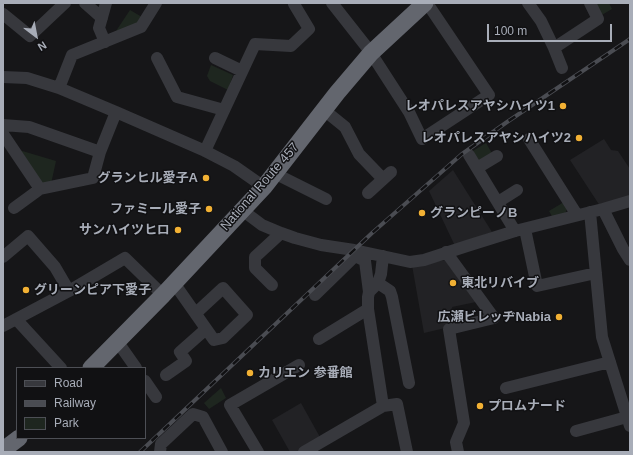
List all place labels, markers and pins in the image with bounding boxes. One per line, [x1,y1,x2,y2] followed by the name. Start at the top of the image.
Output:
[405,98,555,114] place label: レオパレスアヤシハイツ1
[558,101,568,111] marker: レオパレスアヤシハイツ1
[421,130,571,146] place label: レオパレスアヤシハイツ2
[574,133,584,143] marker: レオパレスアヤシハイツ2
[98,170,198,186] place label: グランヒル愛子A
[201,173,211,183] marker: グランヒル愛子A
[110,201,201,217] place label: ファミール愛子
[204,204,214,214] marker: ファミール愛子
[430,205,517,221] place label: グランピーノB
[417,208,427,218] marker: グランピーノB
[79,222,170,238] place label: サンハイツヒロ
[173,225,183,235] marker: サンハイツヒロ
[461,275,539,291] place label: 東北リバイブ
[448,278,458,288] marker: 東北リバイブ
[34,282,151,298] place label: グリーンピア下愛子
[21,285,31,295] marker: グリーンピア下愛子
[438,309,551,325] place label: 広瀬ビレッヂNabia
[554,312,564,322] marker: 広瀬ビレッヂNabia
[258,365,353,381] place label: カリエン 参番館
[245,368,255,378] marker: カリエン 参番館
[488,398,566,414] place label: プロムナード
[475,401,485,411] marker: プロムナード

